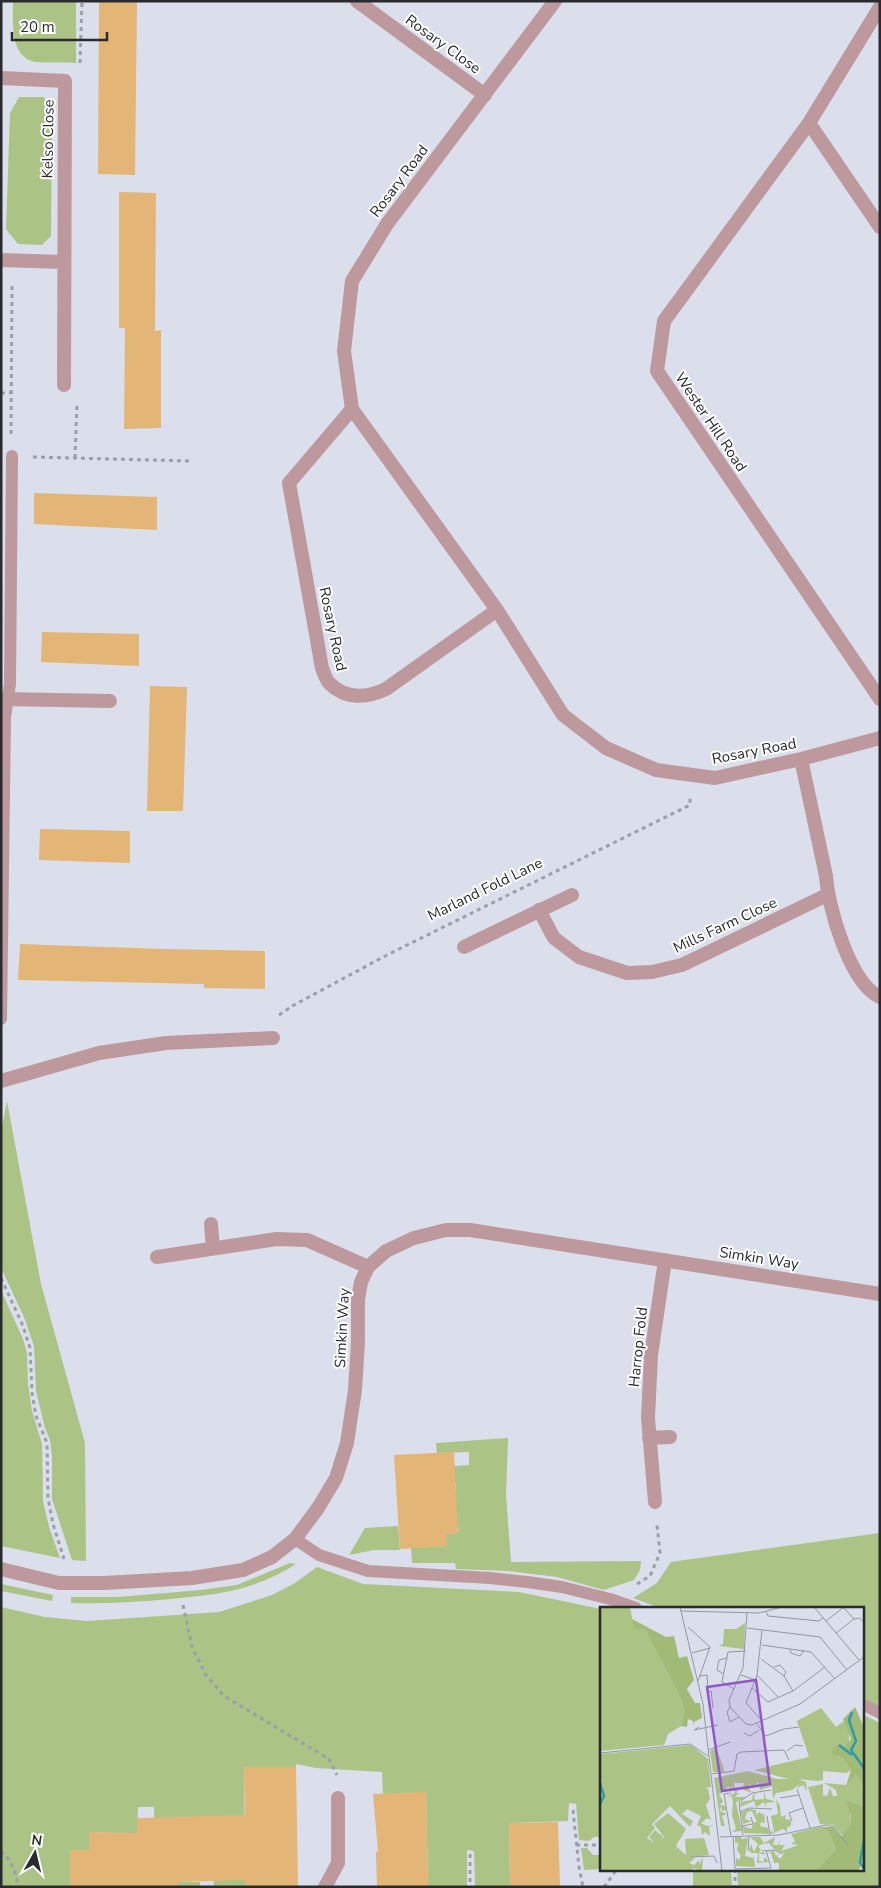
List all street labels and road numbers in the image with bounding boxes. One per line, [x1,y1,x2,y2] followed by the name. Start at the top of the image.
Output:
[401,10,485,78] street label: Rosary Close
[37,99,59,179] street label: Kelso Close
[365,141,433,221] street label: Rosary Road
[670,368,752,476] street label: Wester Hill Road
[314,585,352,673] street label: Rosary Road
[710,733,798,769] street label: Rosary Road
[424,852,546,925] street label: Marland Fold Lane
[670,892,780,958] street label: Mills Farm Close
[718,1242,800,1274] street label: Simkin Way
[330,1287,354,1369] street label: Simkin Way
[624,1306,652,1388] street label: Harrop Fold

